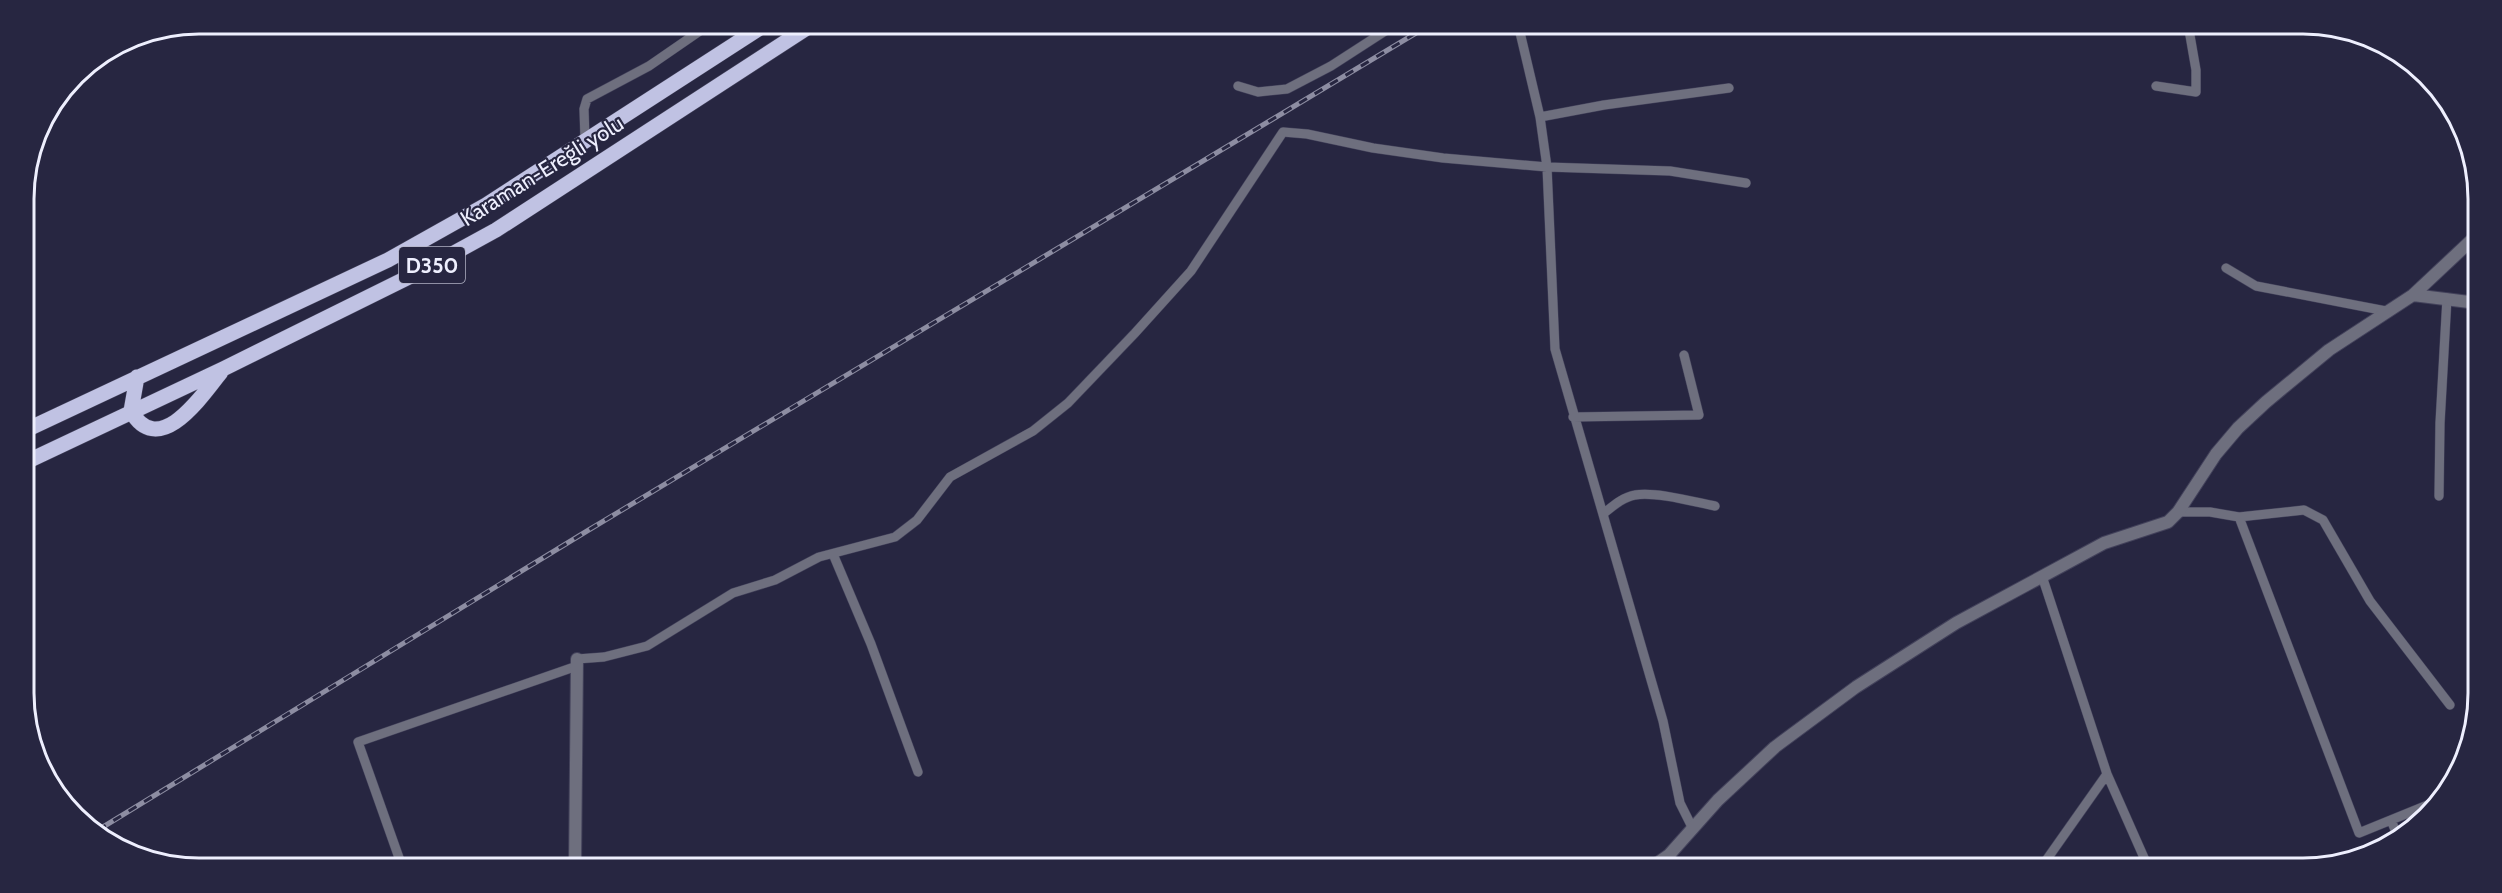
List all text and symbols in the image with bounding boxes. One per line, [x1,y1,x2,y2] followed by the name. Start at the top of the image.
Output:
[455,110,629,232] street label: Karaman-Ereğli yolu
[399,247,465,283] road number: D350

